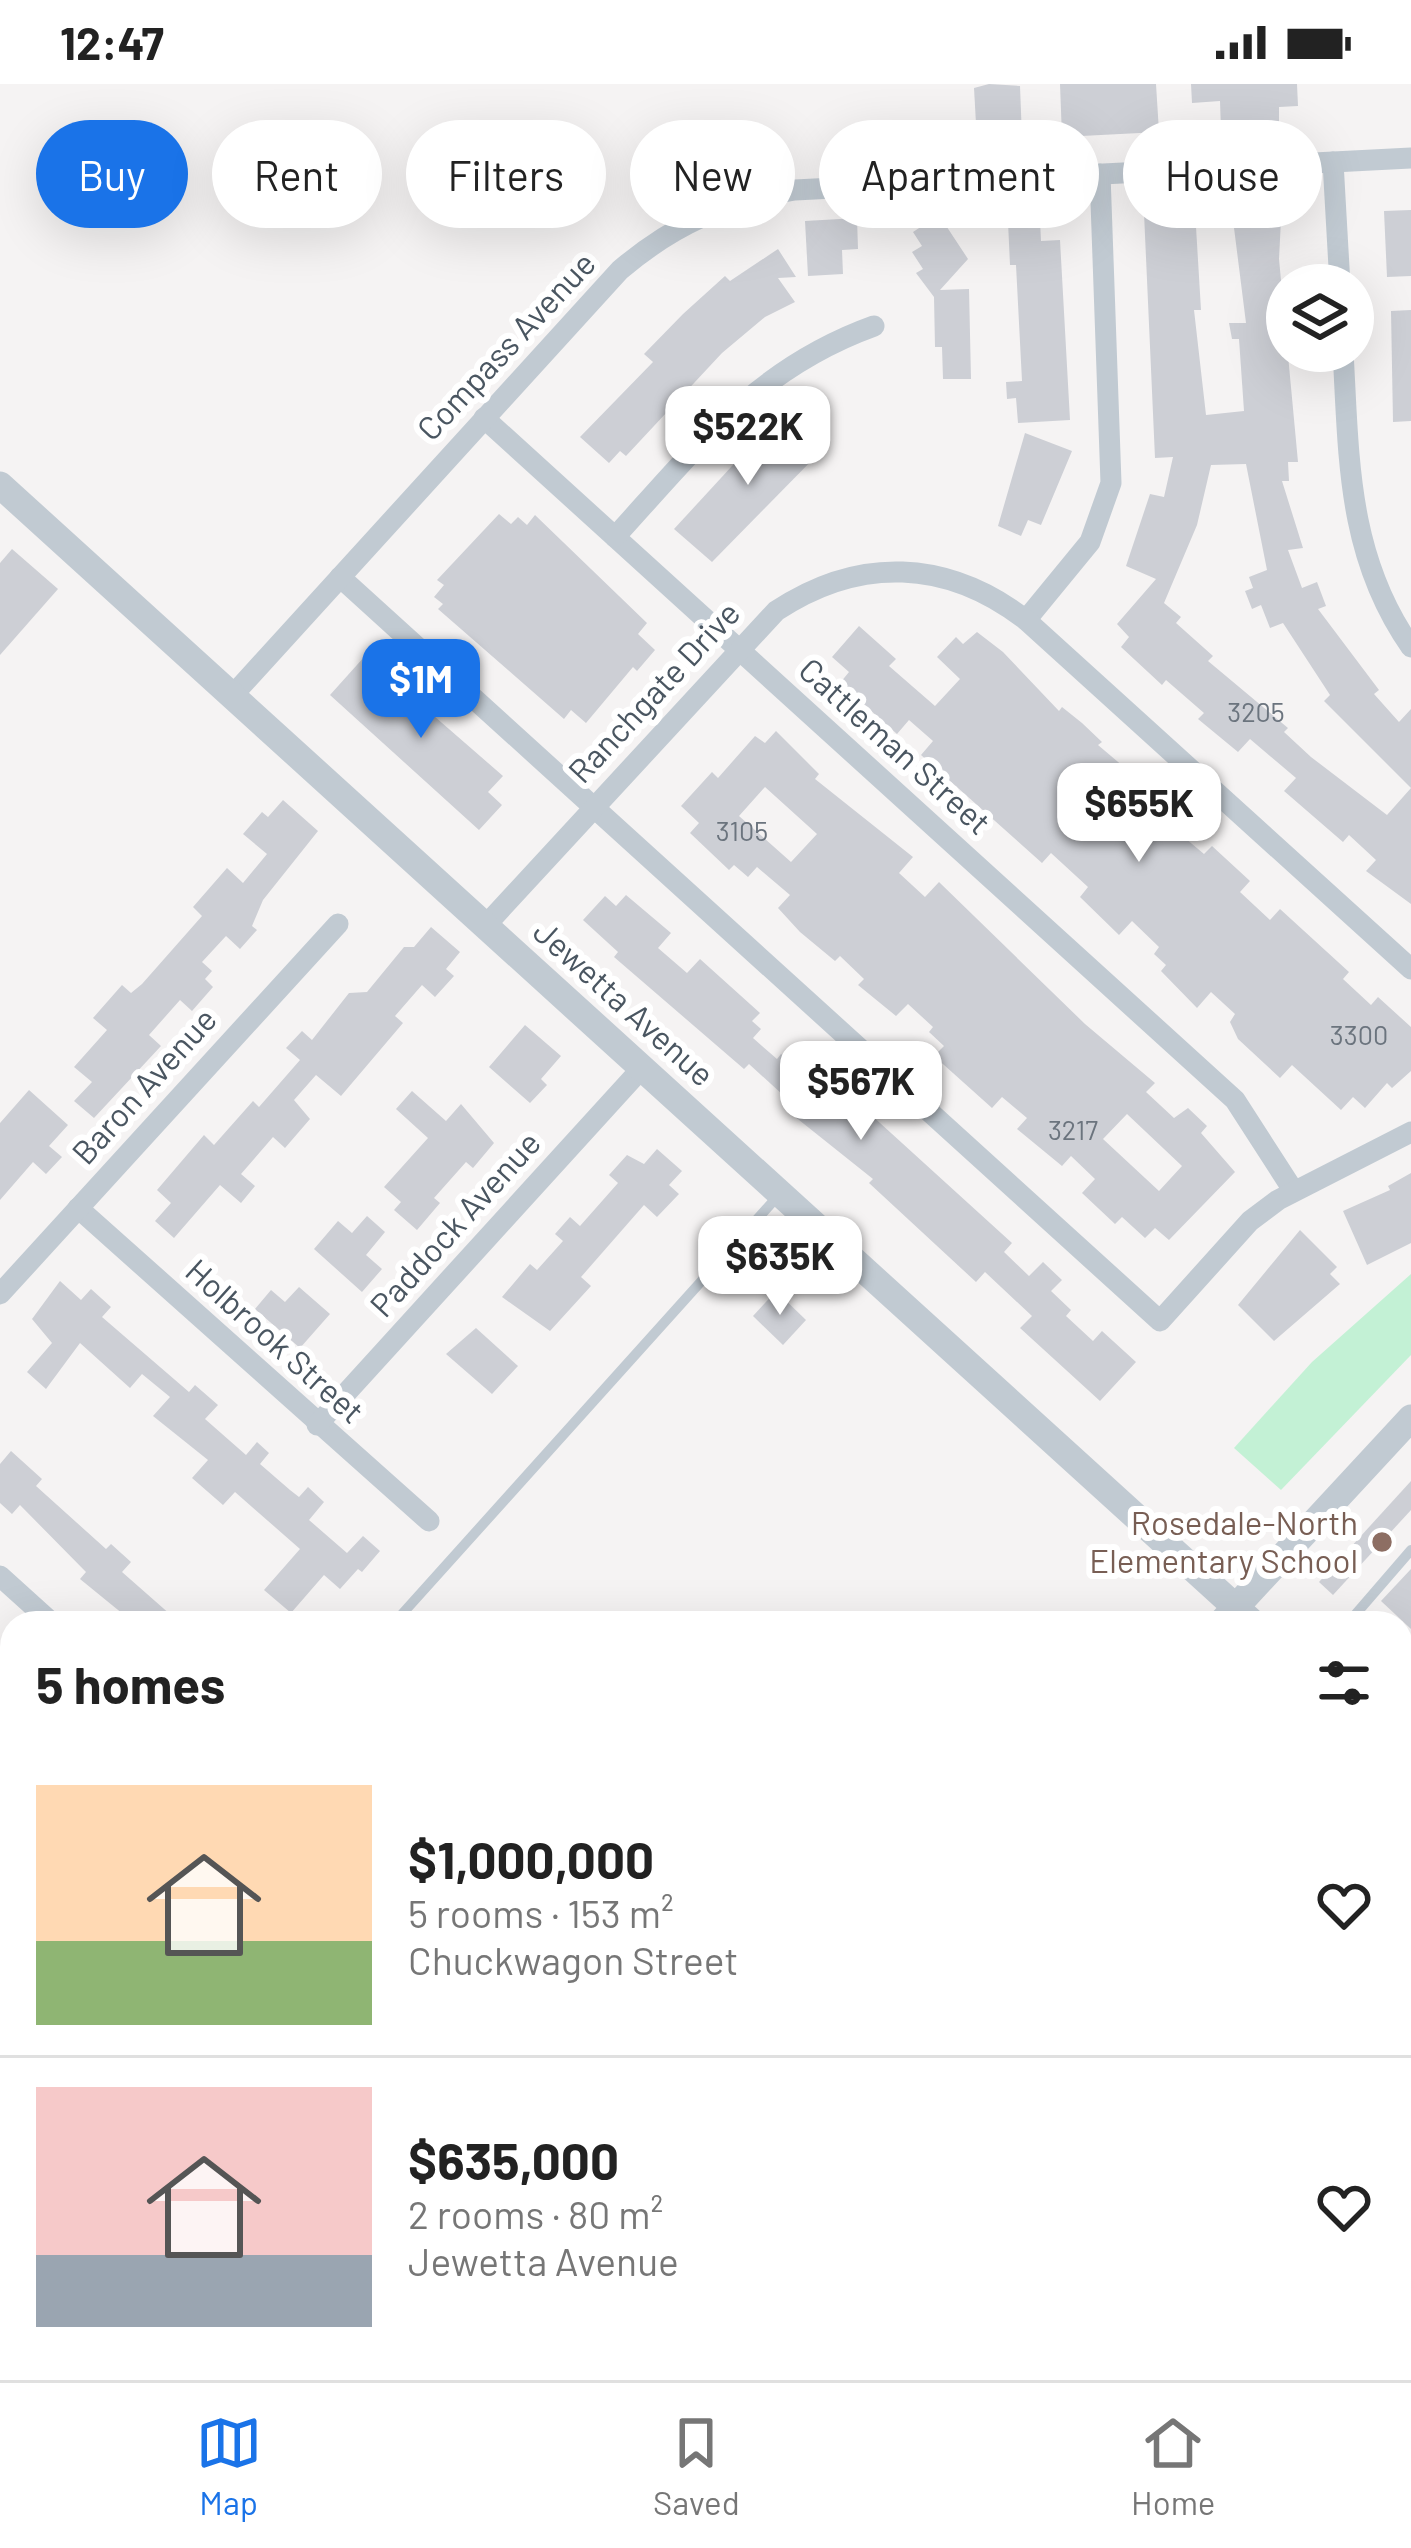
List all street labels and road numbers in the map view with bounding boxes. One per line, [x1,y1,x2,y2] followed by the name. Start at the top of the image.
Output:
[408,243,603,448] street label: Compass Avenue
[559,592,747,790] street label: Ranchgate Drive
[791,649,1000,842] street label: Cattleman Street
[526,911,723,1094] street label: Jewetta Avenue
[63,999,224,1172] street label: Baron Avenue
[361,1122,548,1324] street label: Paddock Avenue
[178,1250,373,1431] street label: Holbrook Street

